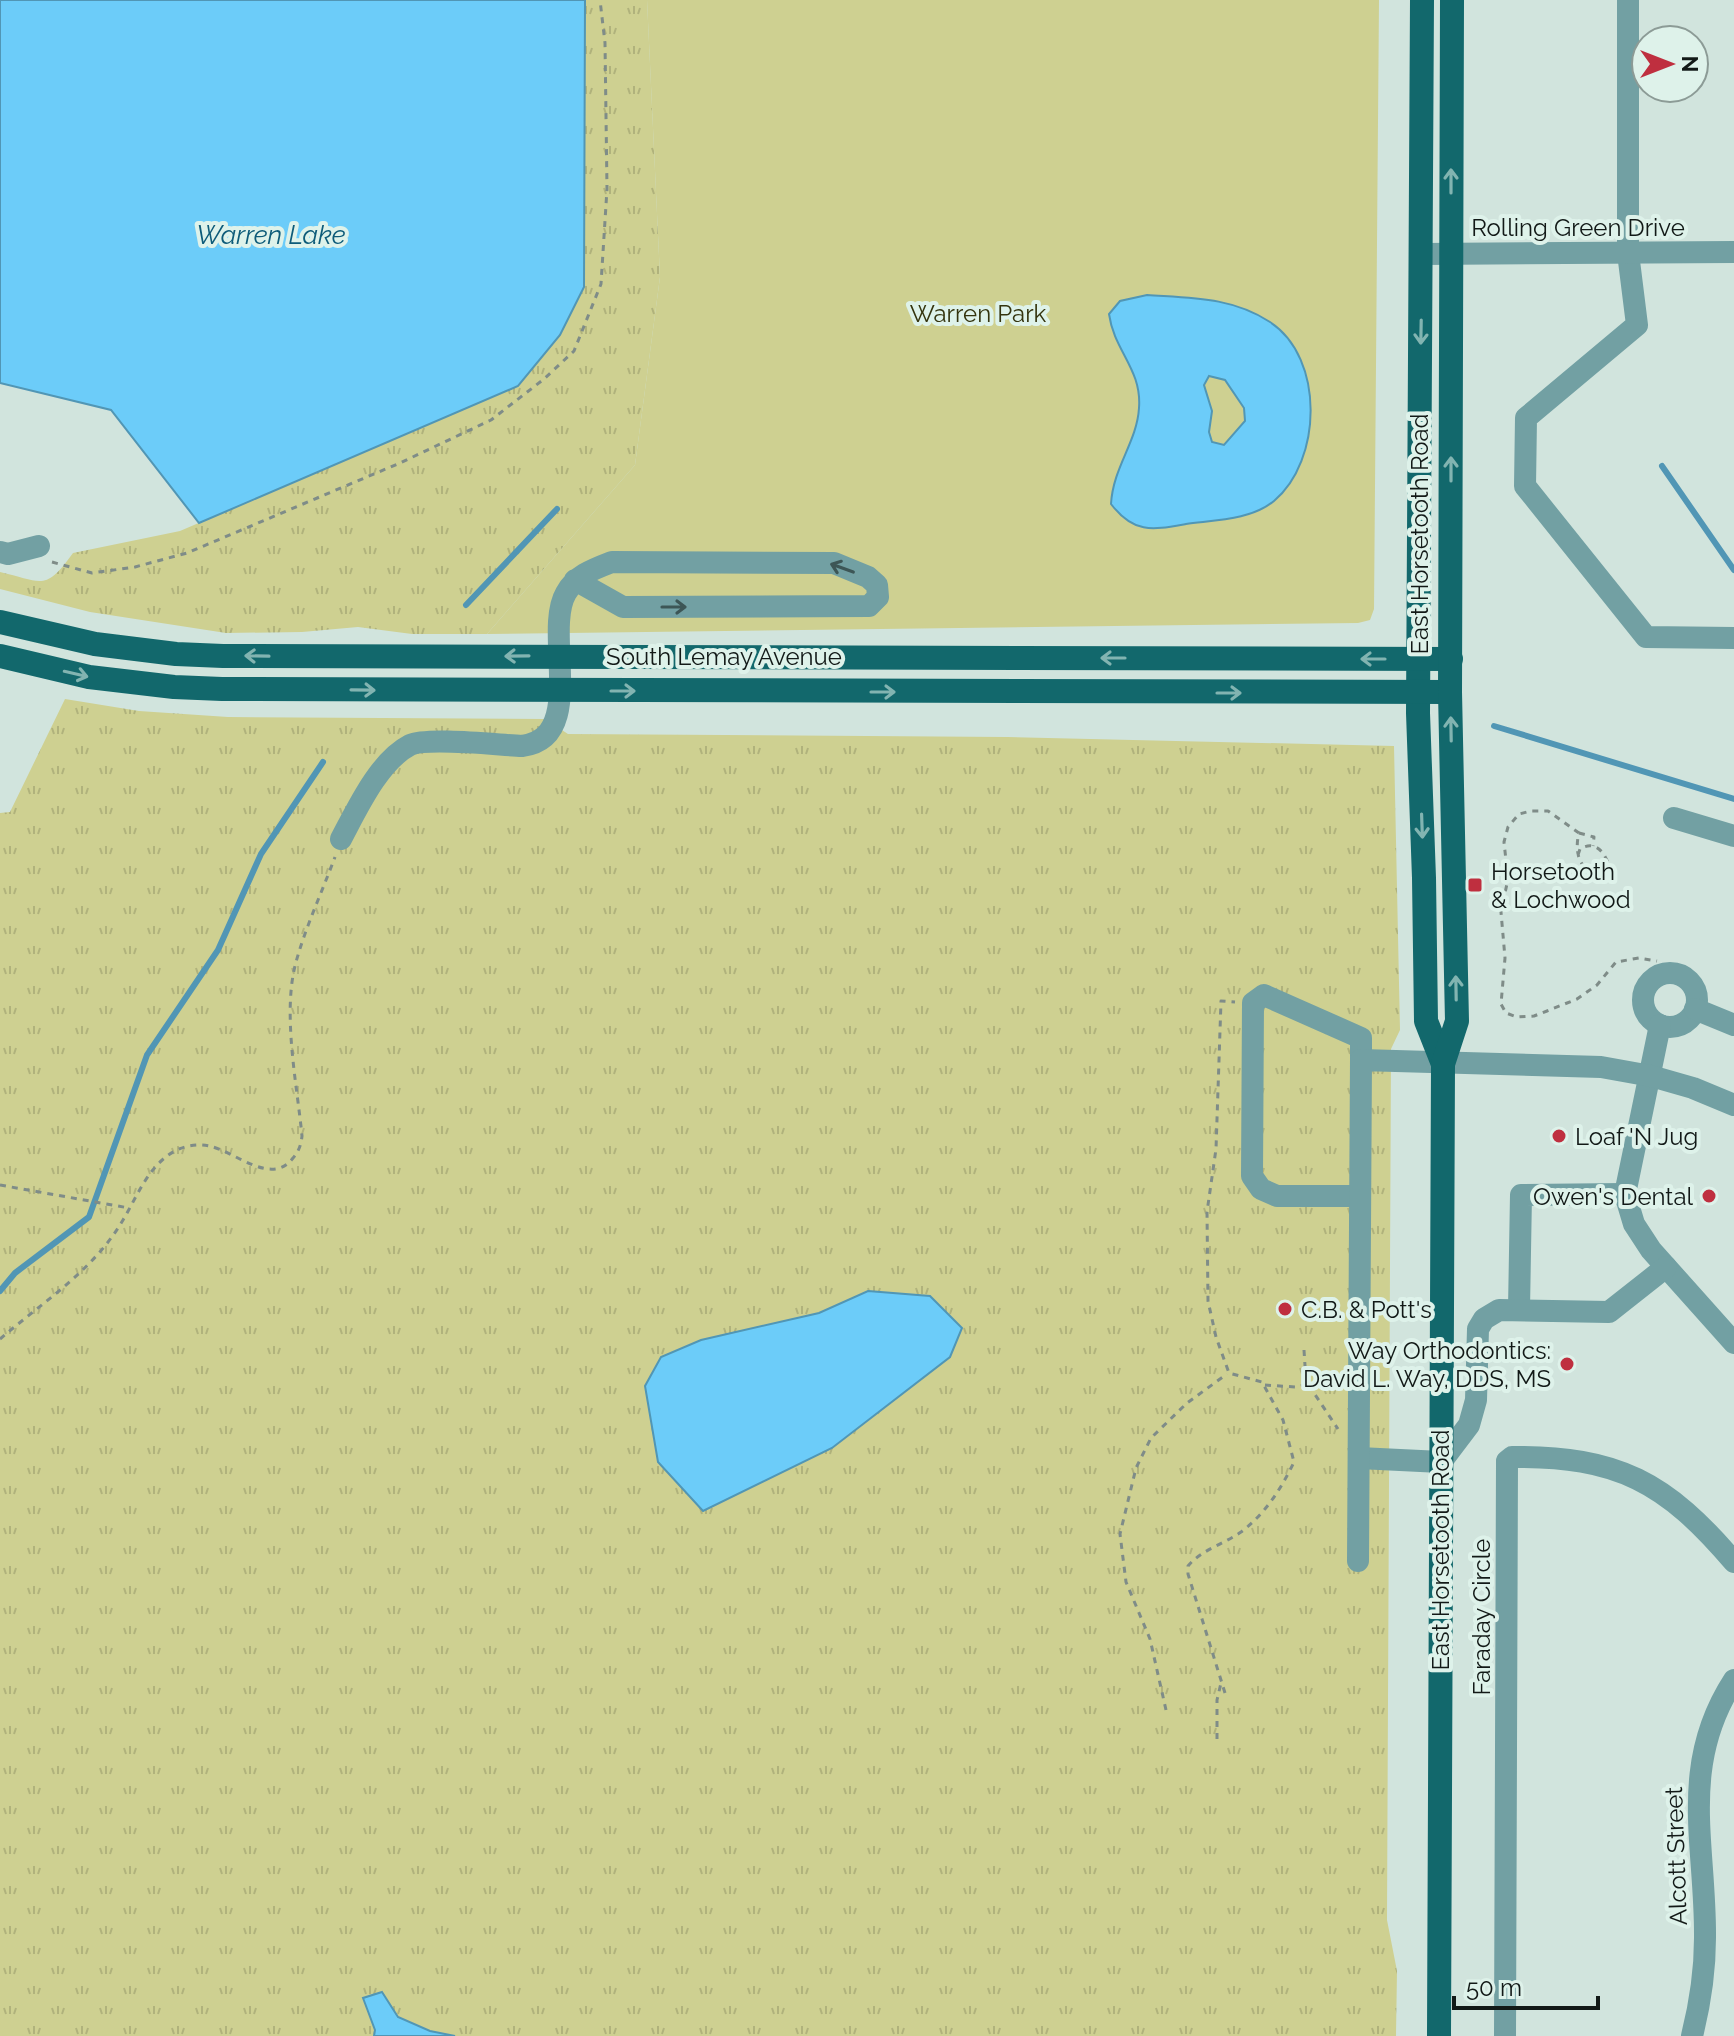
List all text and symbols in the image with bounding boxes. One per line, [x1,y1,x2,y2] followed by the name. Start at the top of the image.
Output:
[1630,24,1710,104] north arrow
[1677,56,1703,72] text: N
[1443,168,1459,195] one-way arrow
[1471,213,1685,242] street label: Rolling Green Drive
[196,220,346,250] water label: Warren Lake
[910,299,1047,328] park label: Warren Park
[1413,318,1428,345] one-way arrow
[1405,413,1434,655] street label: East Horsetooth Road
[1443,456,1459,483] one-way arrow
[830,560,855,574] one-way arrow
[660,599,687,615] one-way arrow
[606,642,842,671] street label: South Lemay Avenue
[244,648,271,664] one-way arrow
[504,648,531,664] one-way arrow
[1100,650,1127,666] one-way arrow
[1360,651,1387,667] one-way arrow
[63,667,88,682] one-way arrow
[349,683,376,698] one-way arrow
[609,683,636,699] one-way arrow
[869,684,896,700] one-way arrow
[1215,685,1242,701] one-way arrow
[1444,716,1459,743] one-way arrow
[1415,812,1430,839] one-way arrow
[1491,857,1631,914] place label: Horsetooth & Lochwood
[1466,876,1484,894] marker: Horsetooth & Lochwood
[1449,975,1464,1002] one-way arrow
[1575,1122,1698,1151] place label: Loaf 'N Jug
[1550,1127,1568,1145] marker: Loaf 'N Jug
[1533,1182,1693,1211] place label: Owen's Dental
[1700,1187,1718,1205] marker: Owen's Dental
[1301,1295,1432,1324] place label: C.B. & Pott's
[1276,1300,1294,1318] marker: C.B. & Pott's
[1303,1336,1551,1393] place label: Way Orthodontics: David L. Way, DDS, MS
[1558,1355,1576,1373] marker: Way Orthodontics: David L. Way, DDS, MS
[1426,1429,1455,1671] street label: East Horsetooth Road
[1467,1539,1496,1695] street label: Faraday Circle
[1659,1786,1693,1926] street label: Alcott Street
[1454,1960,1598,2010] scale bar
[1466,1973,1522,2002] text: 50 m

